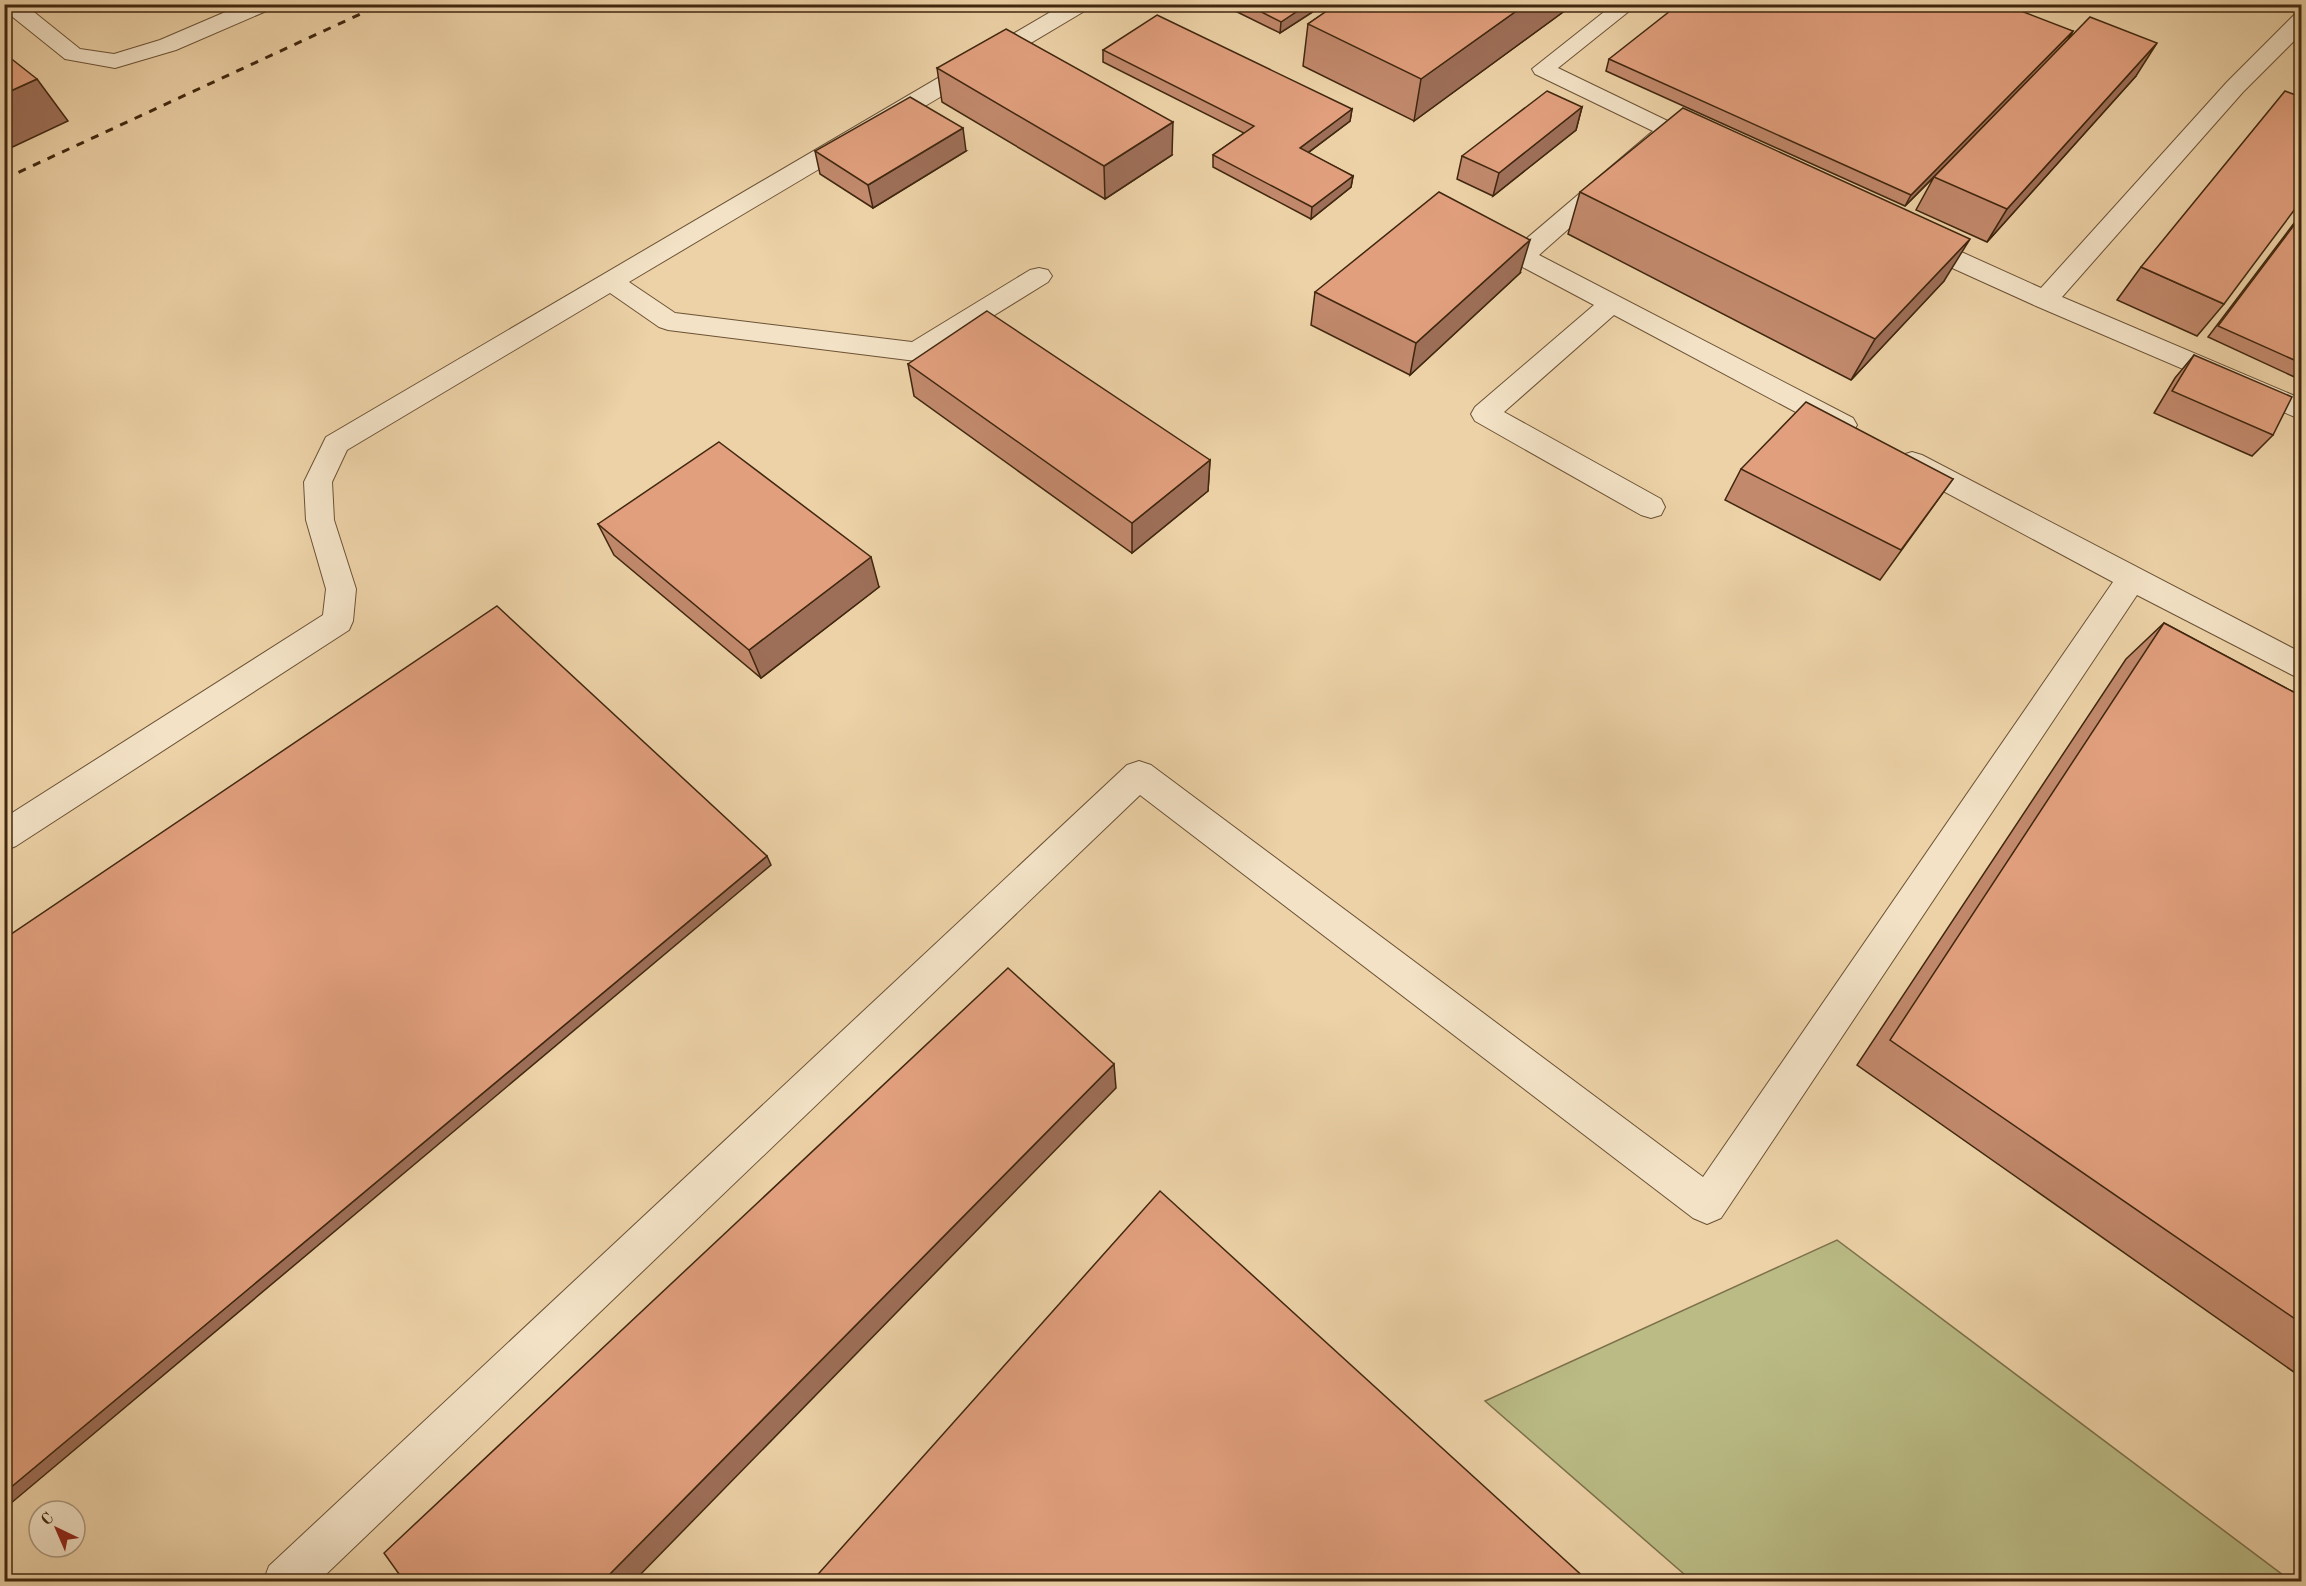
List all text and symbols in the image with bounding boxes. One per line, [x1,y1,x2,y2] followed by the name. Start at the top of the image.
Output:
[27,1499,87,1559] north arrow
[39,1510,57,1529] text: С

